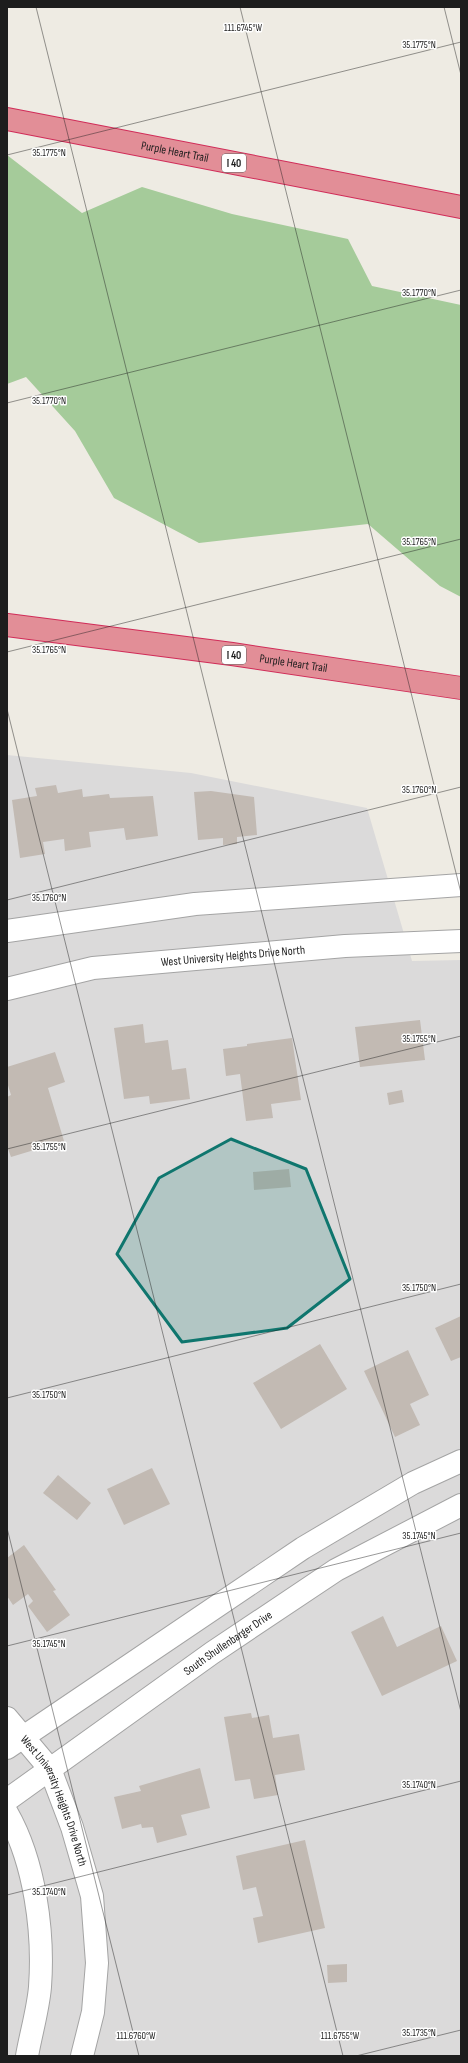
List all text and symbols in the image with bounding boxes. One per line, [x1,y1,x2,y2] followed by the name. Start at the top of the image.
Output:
[224,22,262,34] text: 111.6745°W
[402,39,436,51] text: 35.1775°N
[140,138,210,166] street label: Purple Heart Trail
[32,147,66,159] text: 35.1775°N
[222,154,246,172] road number: I 40
[402,287,436,299] text: 35.1770°N
[32,395,66,407] text: 35.1770°N
[402,536,436,548] text: 35.1765°N
[32,644,66,656] text: 35.1765°N
[222,646,246,664] road number: I 40
[258,651,328,676] street label: Purple Heart Trail
[402,784,436,796] text: 35.1760°N
[32,892,66,904] text: 35.1760°N
[160,943,306,970] street label: West University Heights Drive North
[402,1033,436,1045] text: 35.1755°N
[32,1141,66,1153] text: 35.1755°N
[402,1282,436,1294] text: 35.1750°N
[32,1389,66,1401] text: 35.1750°N
[402,1530,436,1542] text: 35.1745°N
[181,1608,276,1679] street label: South Shullenbarger Drive
[32,1638,66,1650] text: 35.1745°N
[17,1732,90,1868] street label: West University Heights Drive North
[402,1779,436,1791] text: 35.1740°N
[32,1886,66,1898] text: 35.1740°N
[402,2027,436,2039] text: 35.1735°N
[116,2030,156,2042] text: 111.6760°W
[321,2030,360,2042] text: 111.6755°W

